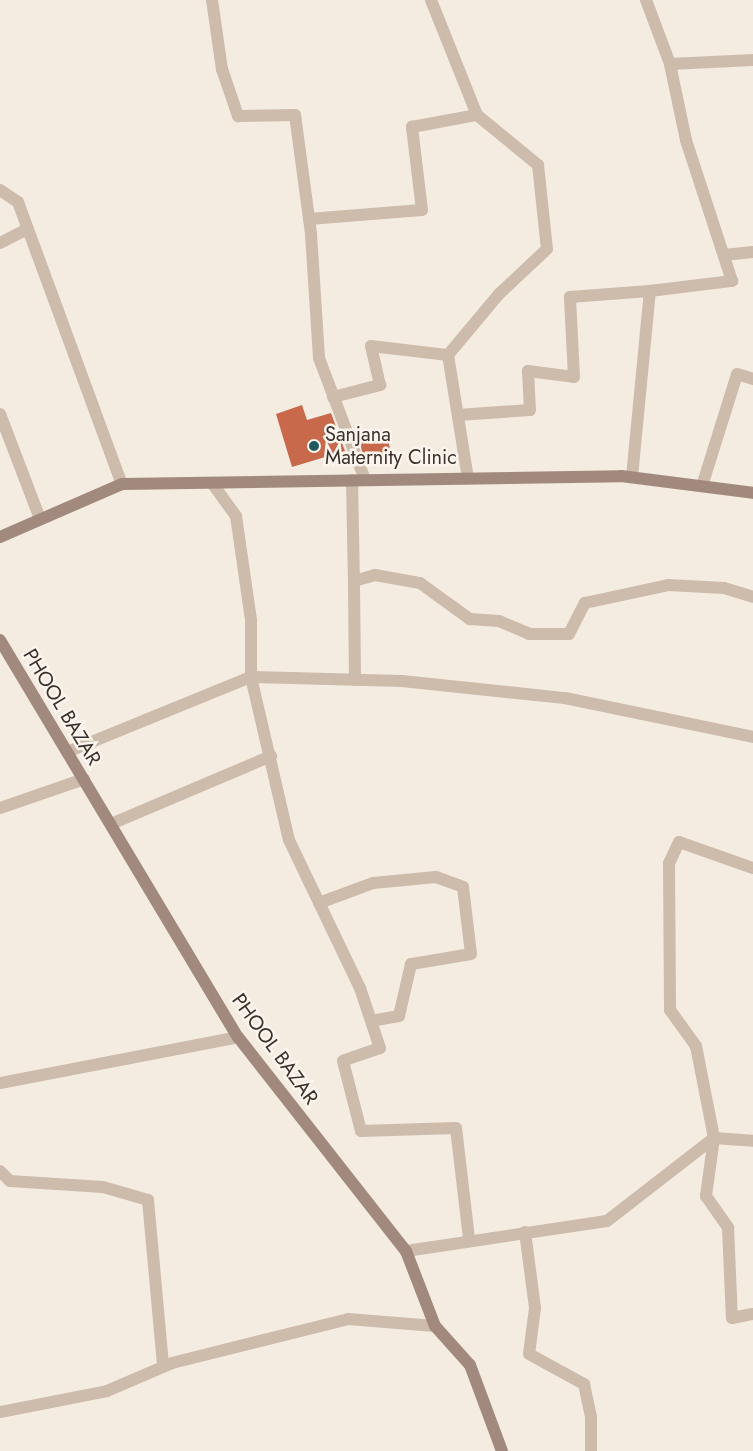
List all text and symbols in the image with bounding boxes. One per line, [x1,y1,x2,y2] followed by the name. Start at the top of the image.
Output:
[325,422,457,469] place label: Sanjana Maternity Clinic
[307,439,321,453] marker: Sanjana Maternity Clinic
[18,645,106,769] street label: PHOOL BAZAR
[227,989,323,1109] street label: PHOOL BAZAR

